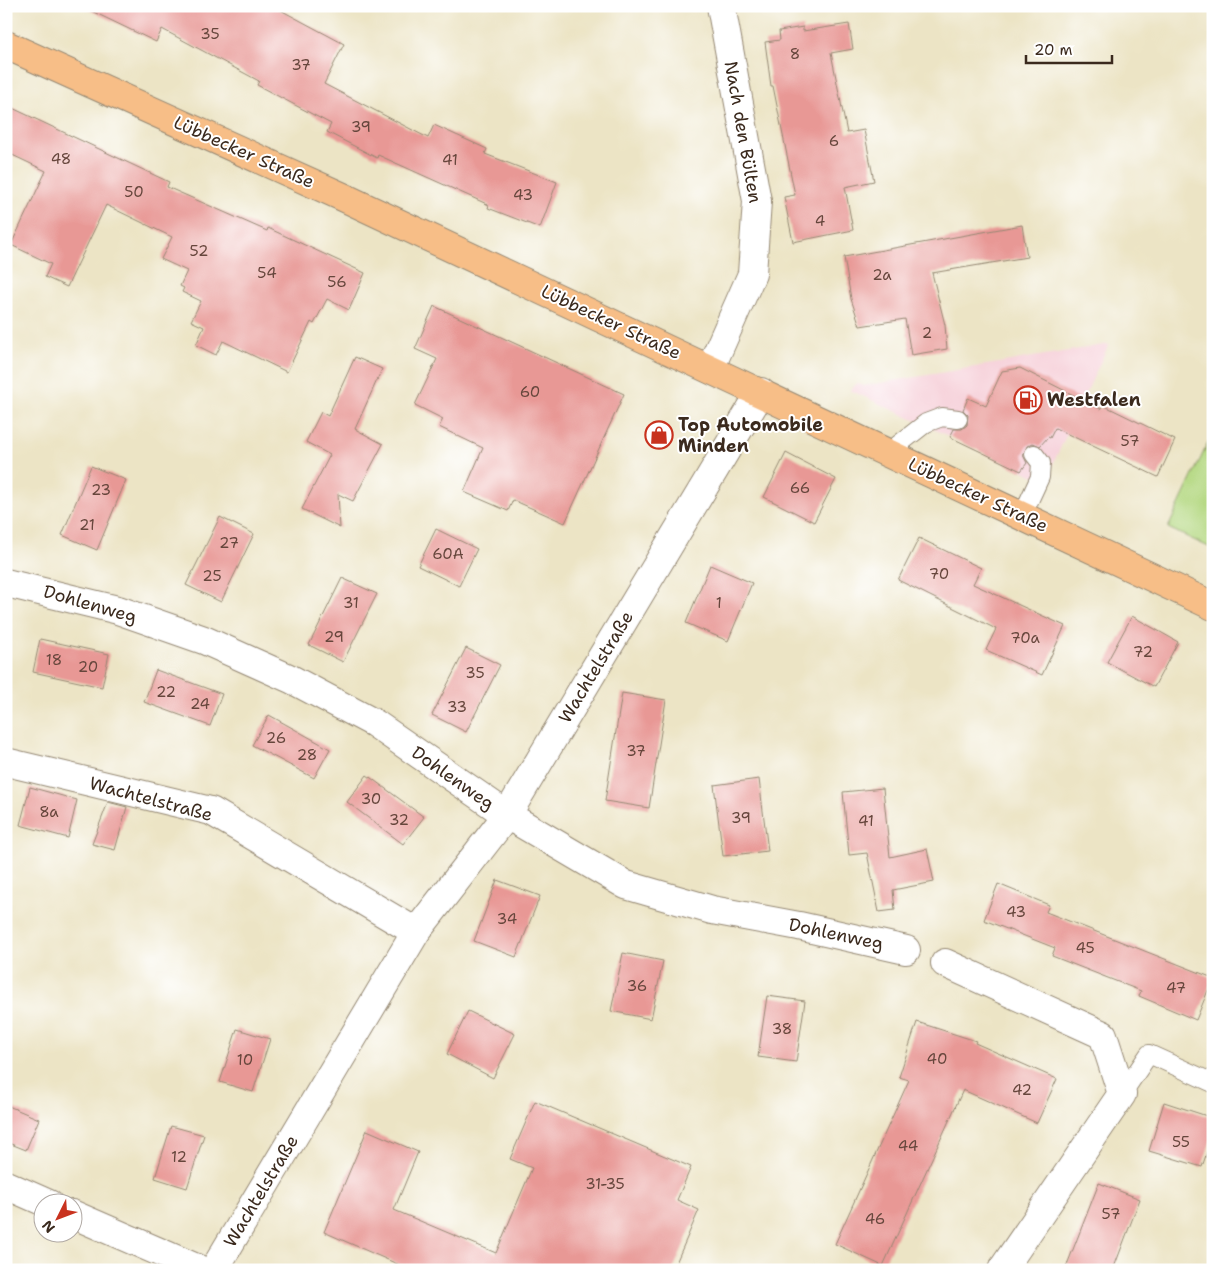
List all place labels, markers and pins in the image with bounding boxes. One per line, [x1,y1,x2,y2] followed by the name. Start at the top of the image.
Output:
[1013,385,1043,415] fuel station icon: Westfalen
[1047,388,1141,412] place label: Westfalen
[678,413,823,458] place label: Top Automobile Minden
[644,420,674,450] shop icon: Top Automobile Minden

